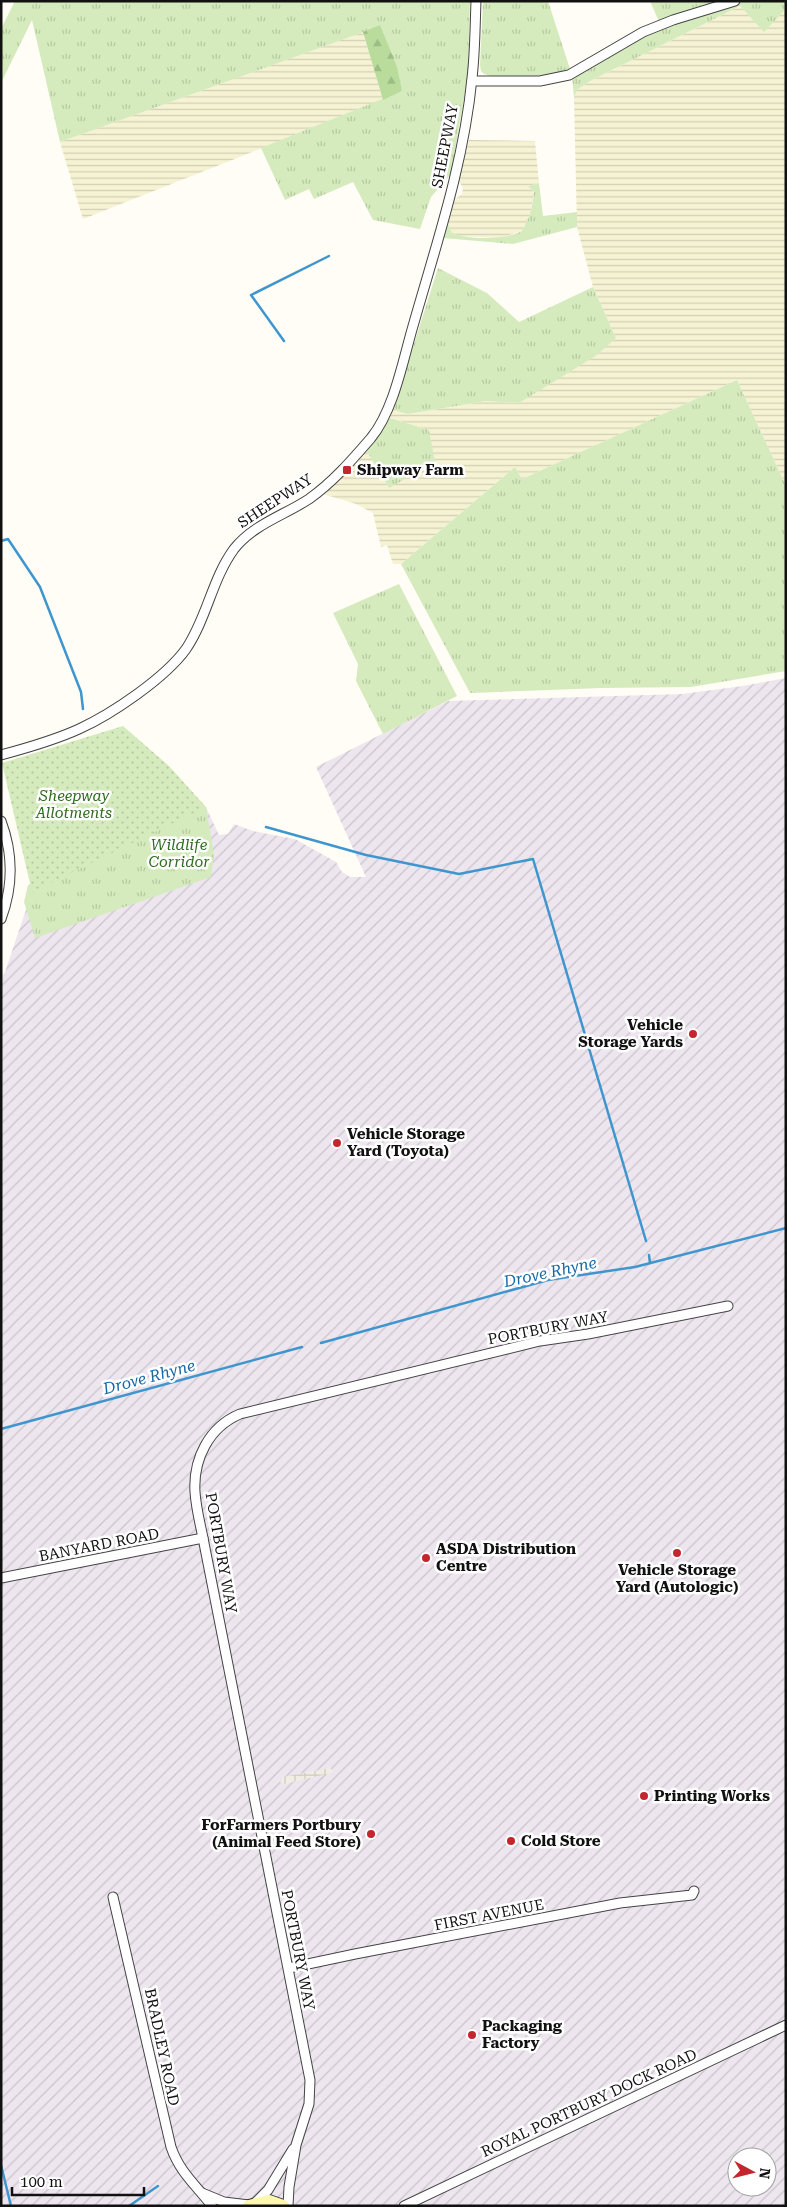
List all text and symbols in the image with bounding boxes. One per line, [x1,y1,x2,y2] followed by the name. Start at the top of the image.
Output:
[428,102,462,190] street label: SHEEPWAY
[357,461,464,479] place label: Shipway Farm
[341,464,353,476] marker: Shipway Farm
[234,470,316,532] street label: SHEEPWAY
[35,787,112,822] park label: Sheepway Allotments
[148,836,210,871] park label: Wildlife Corridor
[578,1016,683,1051] place label: Vehicle Storage Yards
[687,1028,699,1040] marker: Vehicle Storage Yards
[347,1125,465,1160] place label: Vehicle Storage Yard (Toyota)
[331,1137,343,1149] marker: Vehicle Storage Yard (Toyota)
[501,1253,598,1291] water label: Drove Rhyne
[486,1307,611,1349] street label: PORTBURY WAY
[100,1356,197,1399] water label: Drove Rhyne
[202,1491,241,1616] street label: PORTBURY WAY
[37,1525,161,1565] street label: BANYARD ROAD
[436,1540,576,1575] place label: ASDA Distribution Centre
[671,1547,683,1559] marker: Vehicle Storage Yard (Autologic)
[420,1552,432,1564] marker: ASDA Distribution Centre
[616,1561,738,1596] place label: Vehicle Storage Yard (Autologic)
[654,1787,770,1805] place label: Printing Works
[638,1790,650,1802] marker: Printing Works
[202,1816,361,1851] place label: ForFarmers Portbury (Animal Feed Store)
[365,1828,377,1840] marker: ForFarmers Portbury (Animal Feed Store)
[521,1832,601,1850] place label: Cold Store
[505,1835,517,1847] marker: Cold Store
[277,1888,319,2013] street label: PORTBURY WAY
[433,1896,545,1934] street label: FIRST AVENUE
[141,1987,183,2107] street label: BRADLEY ROAD
[482,2017,563,2052] place label: Packaging Factory
[466,2029,478,2041] marker: Packaging Factory
[478,2045,700,2161] street label: ROYAL PORTBURY DOCK ROAD
[727,2147,777,2197] north arrow
[12,2164,145,2196] scale bar
[756,2167,774,2180] text: N
[20,2173,63,2191] text: 100 m

